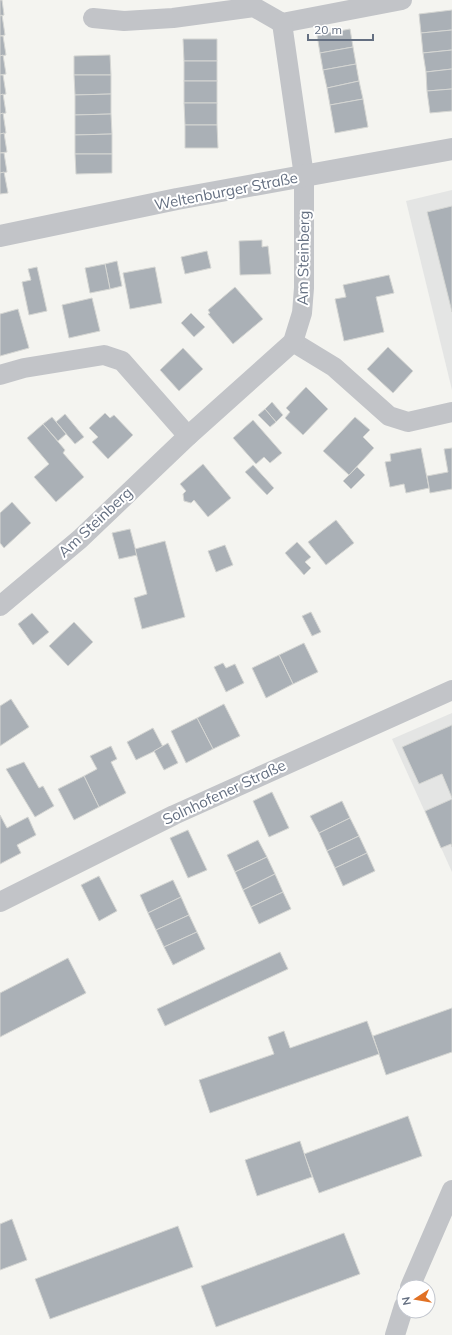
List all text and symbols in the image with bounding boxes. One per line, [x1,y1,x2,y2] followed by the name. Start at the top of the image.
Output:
[308,16,373,42] scale bar
[314,22,342,37] text: 20 m
[153,168,299,214] street label: Weltenburger Straße
[293,210,313,306] street label: Am Steinberg
[54,483,136,561] street label: Am Steinberg
[159,755,289,829] street label: Solnhofener Straße
[396,1279,436,1319] north arrow
[399,1296,414,1307] text: N

